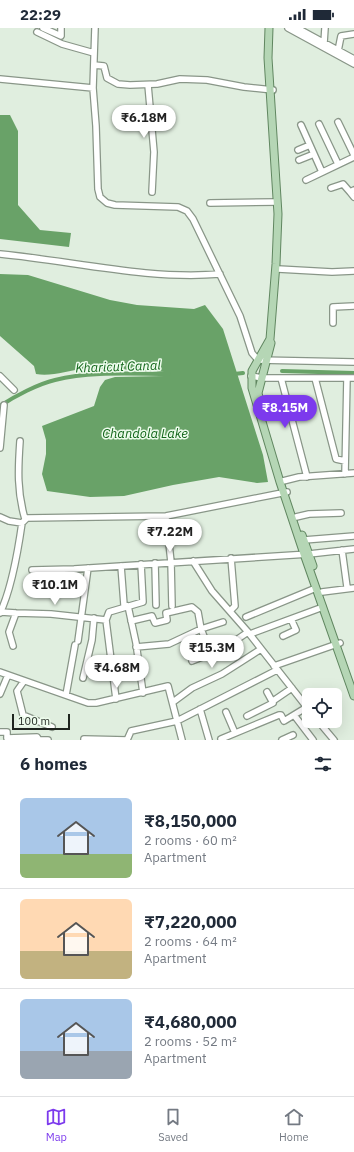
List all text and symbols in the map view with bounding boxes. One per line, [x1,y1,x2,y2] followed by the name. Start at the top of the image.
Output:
[20,5,61,24] text: 22:29
[111,105,177,139] pin: ₹6.18M
[121,109,167,126] text: ₹6.18M
[75,356,162,376] water label: Kharicut Canal
[252,395,318,429] pin: ₹8.15M
[262,399,308,416] text: ₹8.15M
[102,425,188,442] water label: Chandola Lake
[137,519,203,553] pin: ₹7.22M
[147,523,193,540] text: ₹7.22M
[22,572,88,606] pin: ₹10.1M
[32,576,78,593] text: ₹10.1M
[179,635,245,669] pin: ₹15.3M
[189,639,235,656] text: ₹15.3M
[84,655,150,689] pin: ₹4.68M
[94,659,140,676] text: ₹4.68M
[302,688,342,728] map controls
[302,688,342,728] button: locate
[12,712,70,731] scale bar
[18,714,50,728] text: 100 m
[20,753,87,775] text: 6 homes
[312,753,334,775] icon: filters
[144,810,237,832] text: ₹8,150,000
[52,814,100,862] icon: home
[144,832,237,849] text: 2 rooms · 60 m²
[144,849,207,866] text: Apartment
[144,911,237,933] text: ₹7,220,000
[52,915,100,963] icon: home
[144,933,237,950] text: 2 rooms · 64 m²
[144,950,207,967] text: Apartment
[144,1011,237,1033] text: ₹4,680,000
[52,1015,100,1063] icon: home
[144,1033,237,1050] text: 2 rooms · 52 m²
[144,1050,207,1067] text: Apartment
[45,1106,67,1144] tab: Map
[158,1106,188,1144] tab: Saved
[279,1106,309,1144] tab: Home

